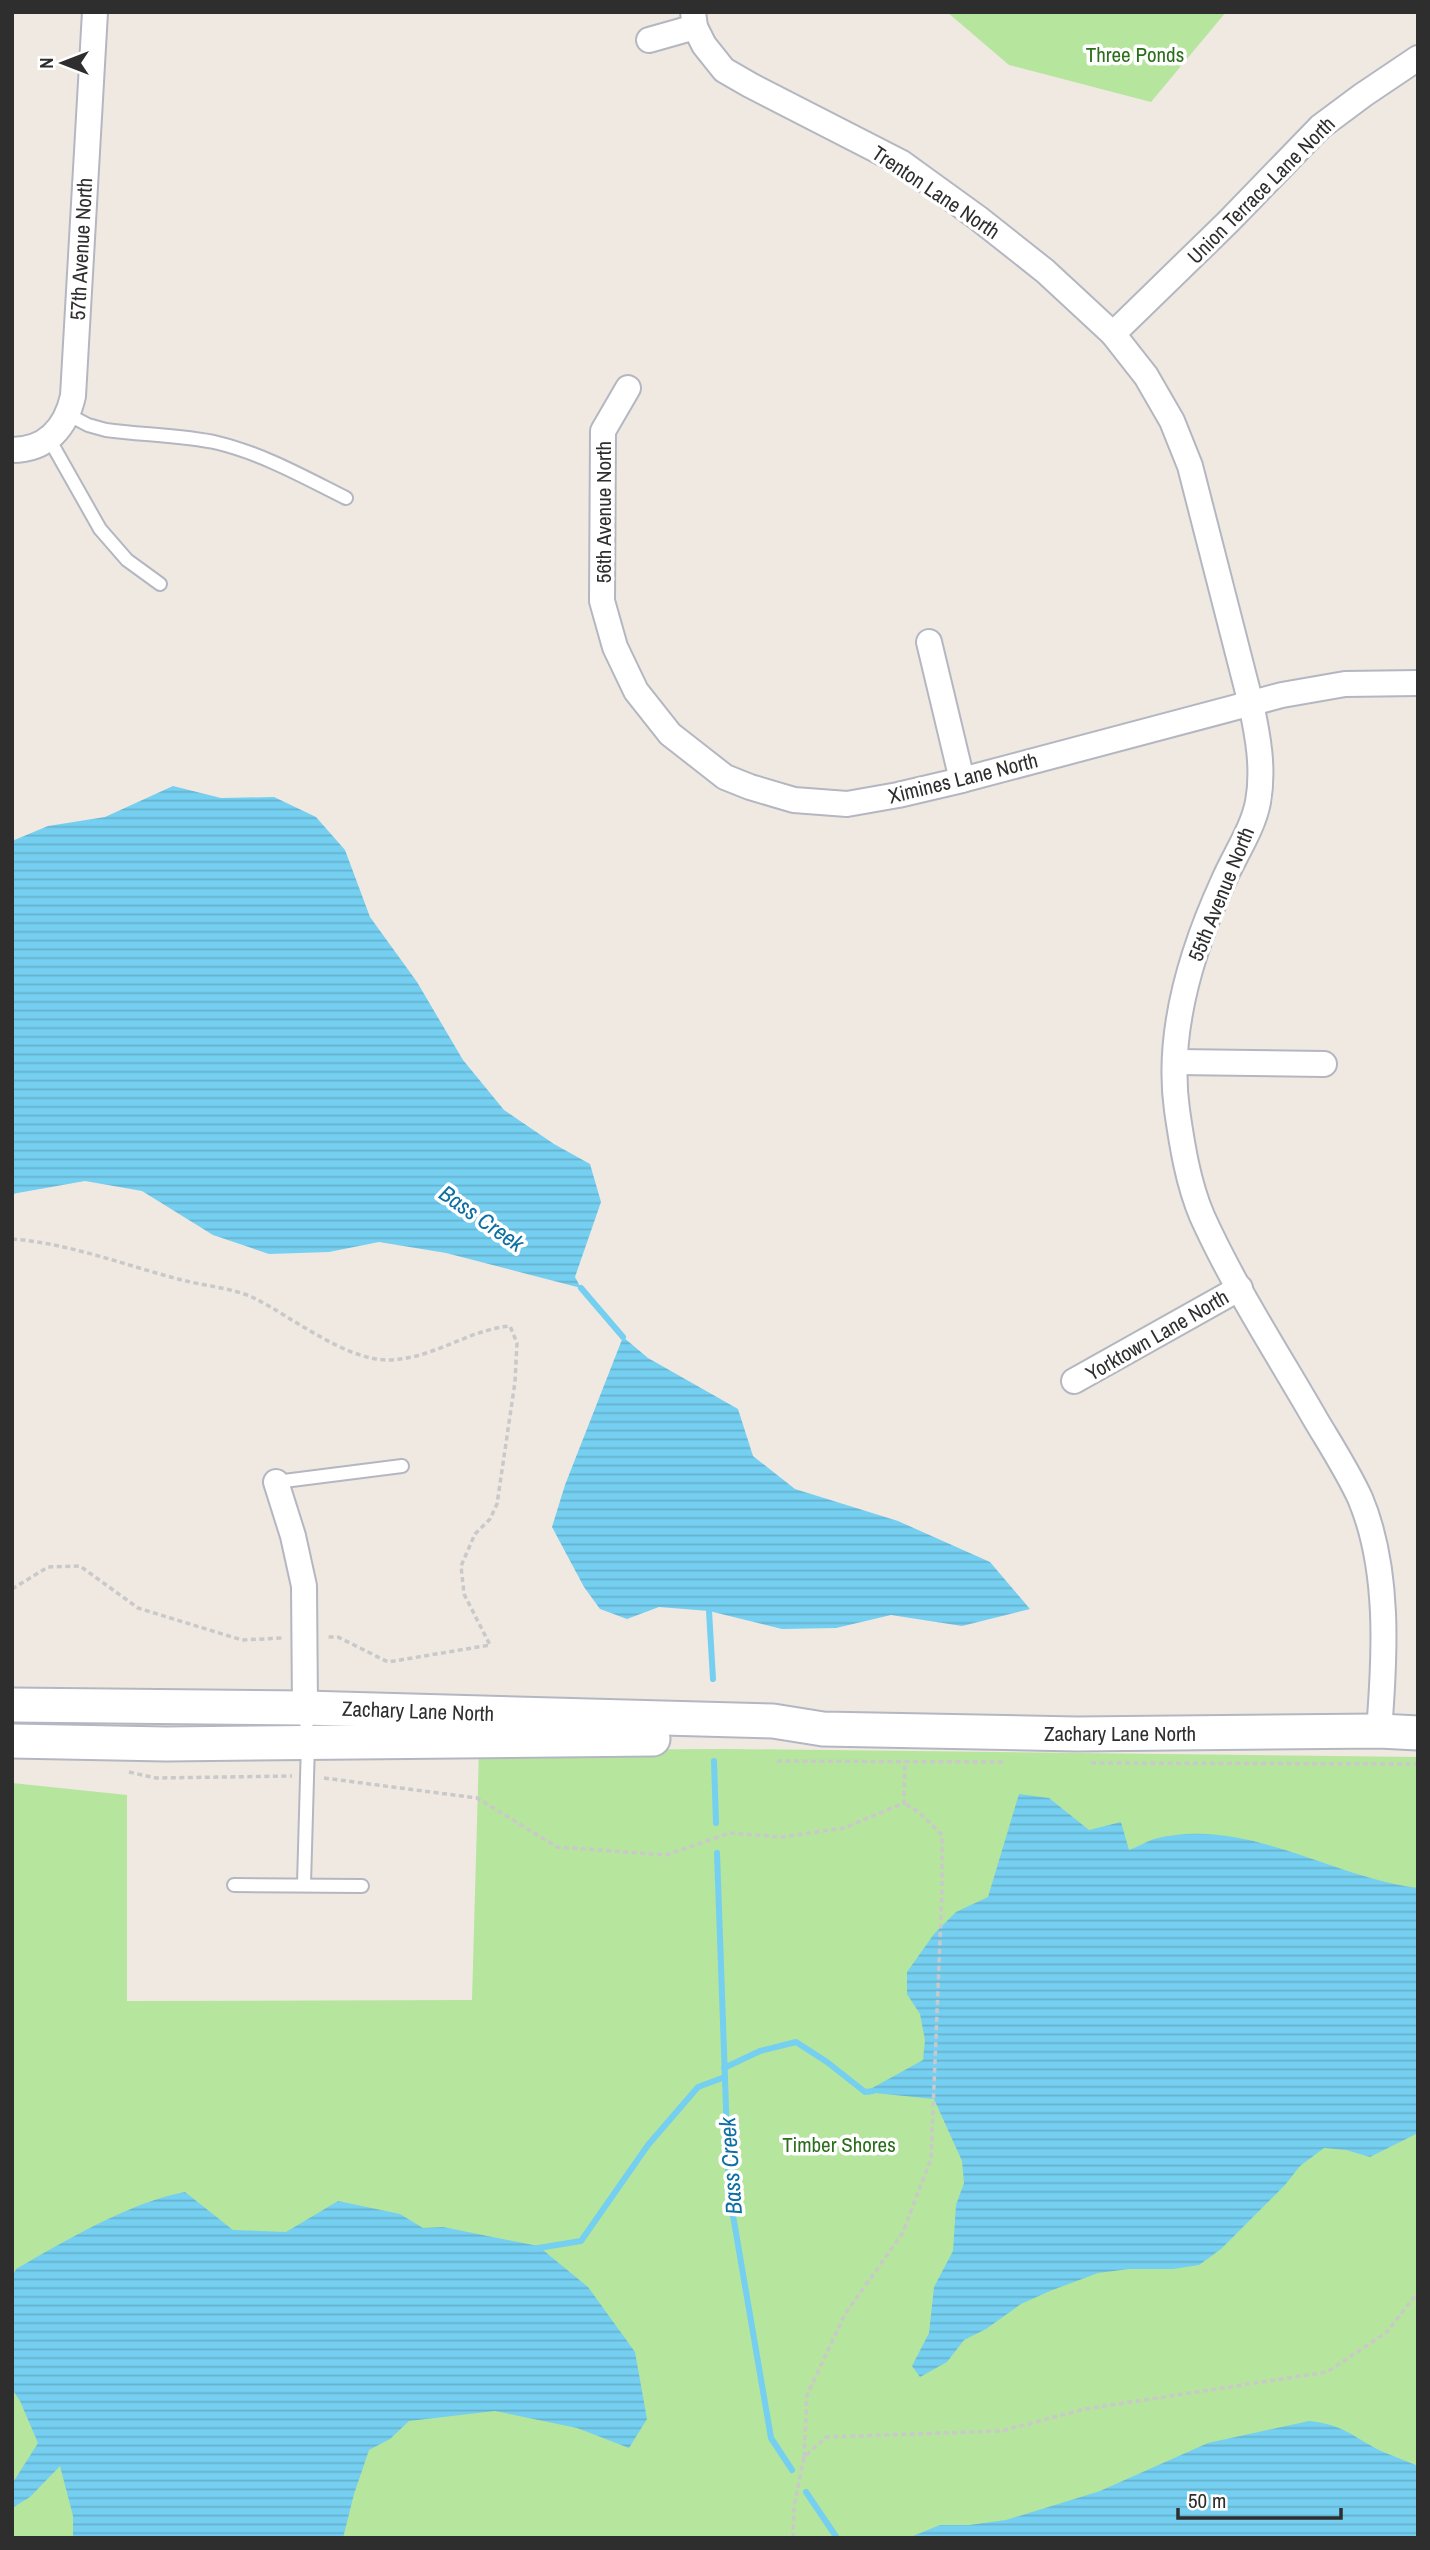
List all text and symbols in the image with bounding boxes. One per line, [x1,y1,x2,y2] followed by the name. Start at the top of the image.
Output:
[28,28,98,98] north arrow
[1086,40,1184,69] park label: Three Ponds
[33,57,59,69] text: N
[1181,110,1341,270] street label: Union Terrace Lane North
[866,138,1006,246] street label: Trenton Lane North
[63,177,99,321] street label: 57th Avenue North
[589,441,618,583] street label: 56th Avenue North
[885,745,1041,811] street label: Ximines Lane North
[1181,823,1261,965] street label: 55th Avenue North
[433,1177,532,1260] water label: Bass Creek
[1080,1282,1234,1388] street label: Yorktown Lane North
[341,1694,495,1728] street label: Zachary Lane North
[1044,1719,1196,1748] street label: Zachary Lane North
[711,2115,749,2216] water label: Bass Creek
[782,2130,896,2159] park label: Timber Shores
[1178,2476,1341,2520] scale bar
[1188,2486,1226,2515] text: 50 m

